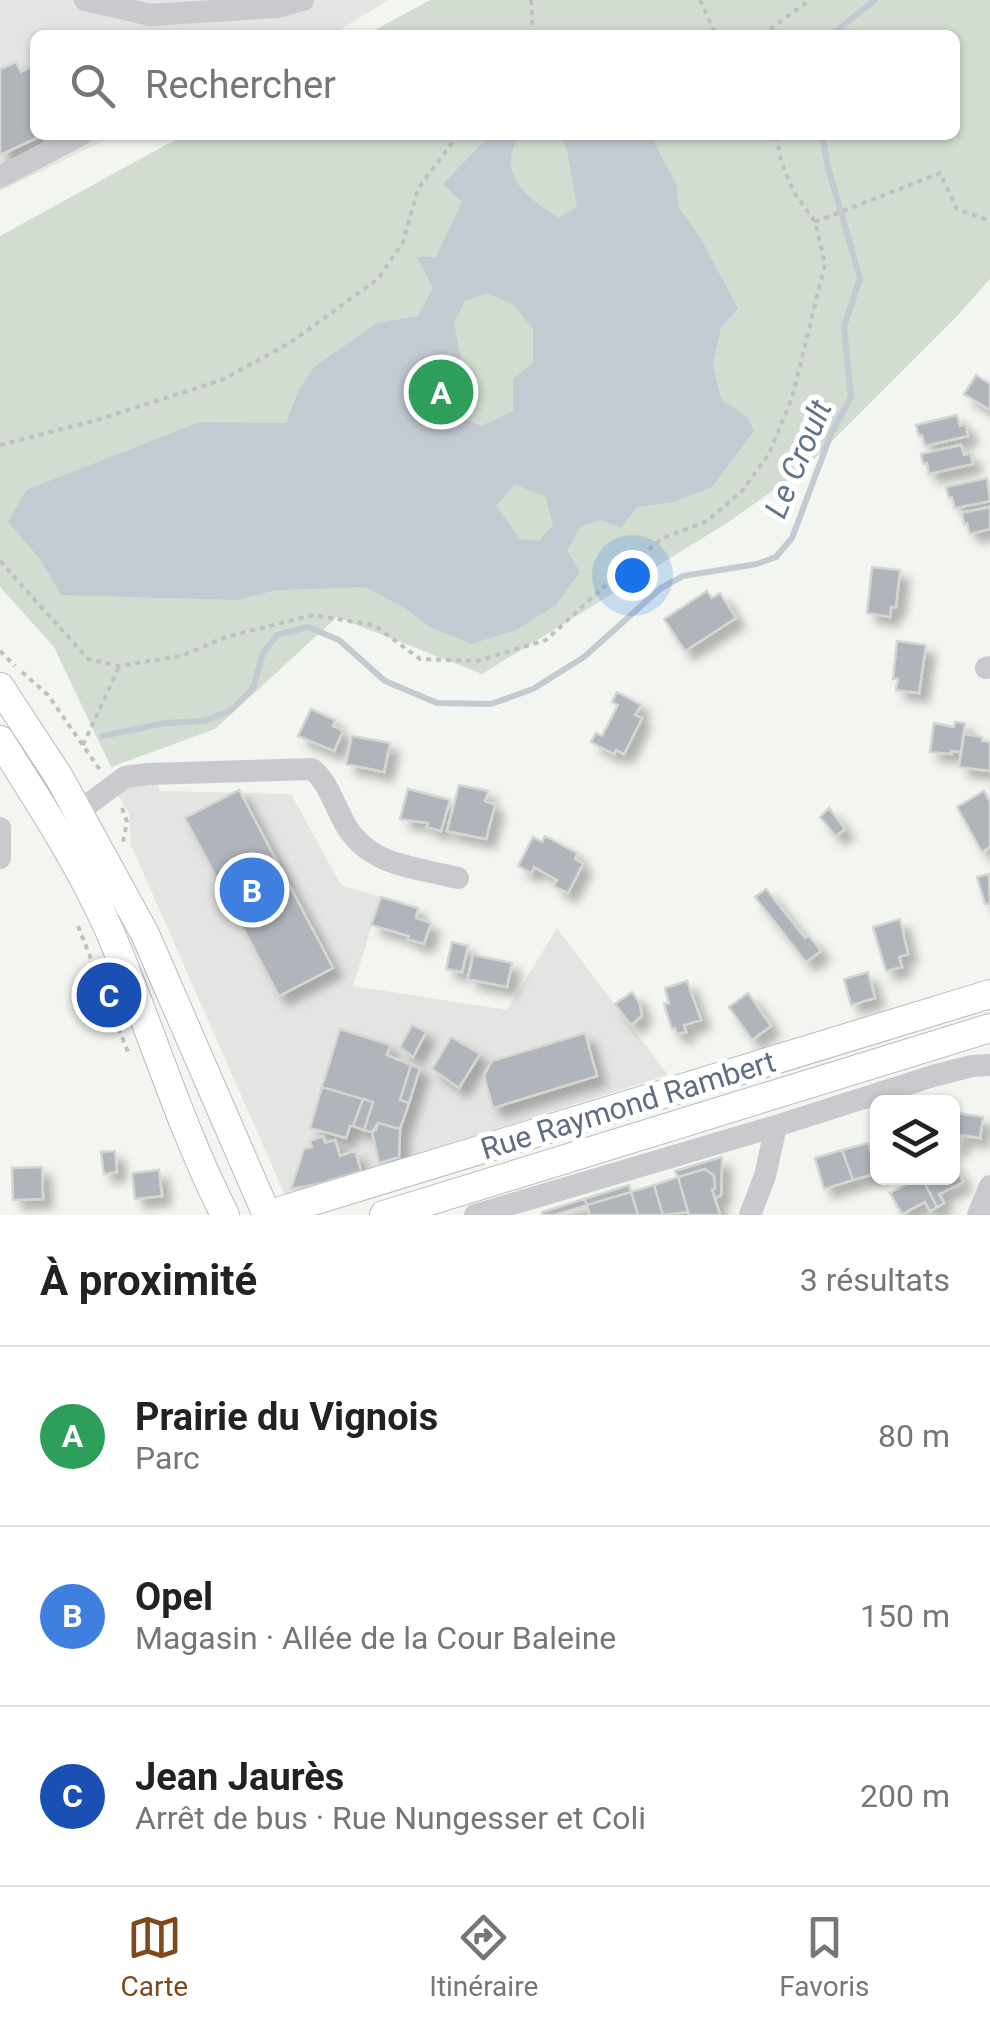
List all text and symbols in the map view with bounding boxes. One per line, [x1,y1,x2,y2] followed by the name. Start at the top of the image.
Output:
[30,30,960,140] search box
[65,58,120,113] icon: search
[145,63,336,107] text: Rechercher
[408,354,474,430] pin: A
[756,394,840,523] water label: Le Croult
[607,550,658,601] your location
[220,852,284,928] pin: B
[76,958,142,1032] pin: C
[477,1044,779,1166] street label: Rue Raymond Rambert
[870,1095,960,1185] map controls
[870,1095,960,1185] button: layers
[40,1256,257,1305] text: À proximité
[800,1261,950,1299] text: 3 résultats
[135,1395,438,1439] text: Prairie du Vignois
[62,1417,83,1455] text: A
[878,1417,950,1455] text: 80 m
[135,1439,200,1477] text: Parc
[135,1575,213,1619] text: Opel
[62,1597,83,1635] text: B
[860,1597,950,1635] text: 150 m
[135,1619,616,1657] text: Magasin · Allée de la Cour Baleine
[135,1755,344,1799] text: Jean Jaurès
[62,1777,83,1815] text: C
[860,1777,950,1815] text: 200 m
[135,1799,646,1837] text: Arrêt de bus · Rue Nungesser et Coli
[121,1910,188,2003] tab: Carte
[429,1910,538,2003] tab: Itinéraire
[779,1910,869,2003] tab: Favoris

